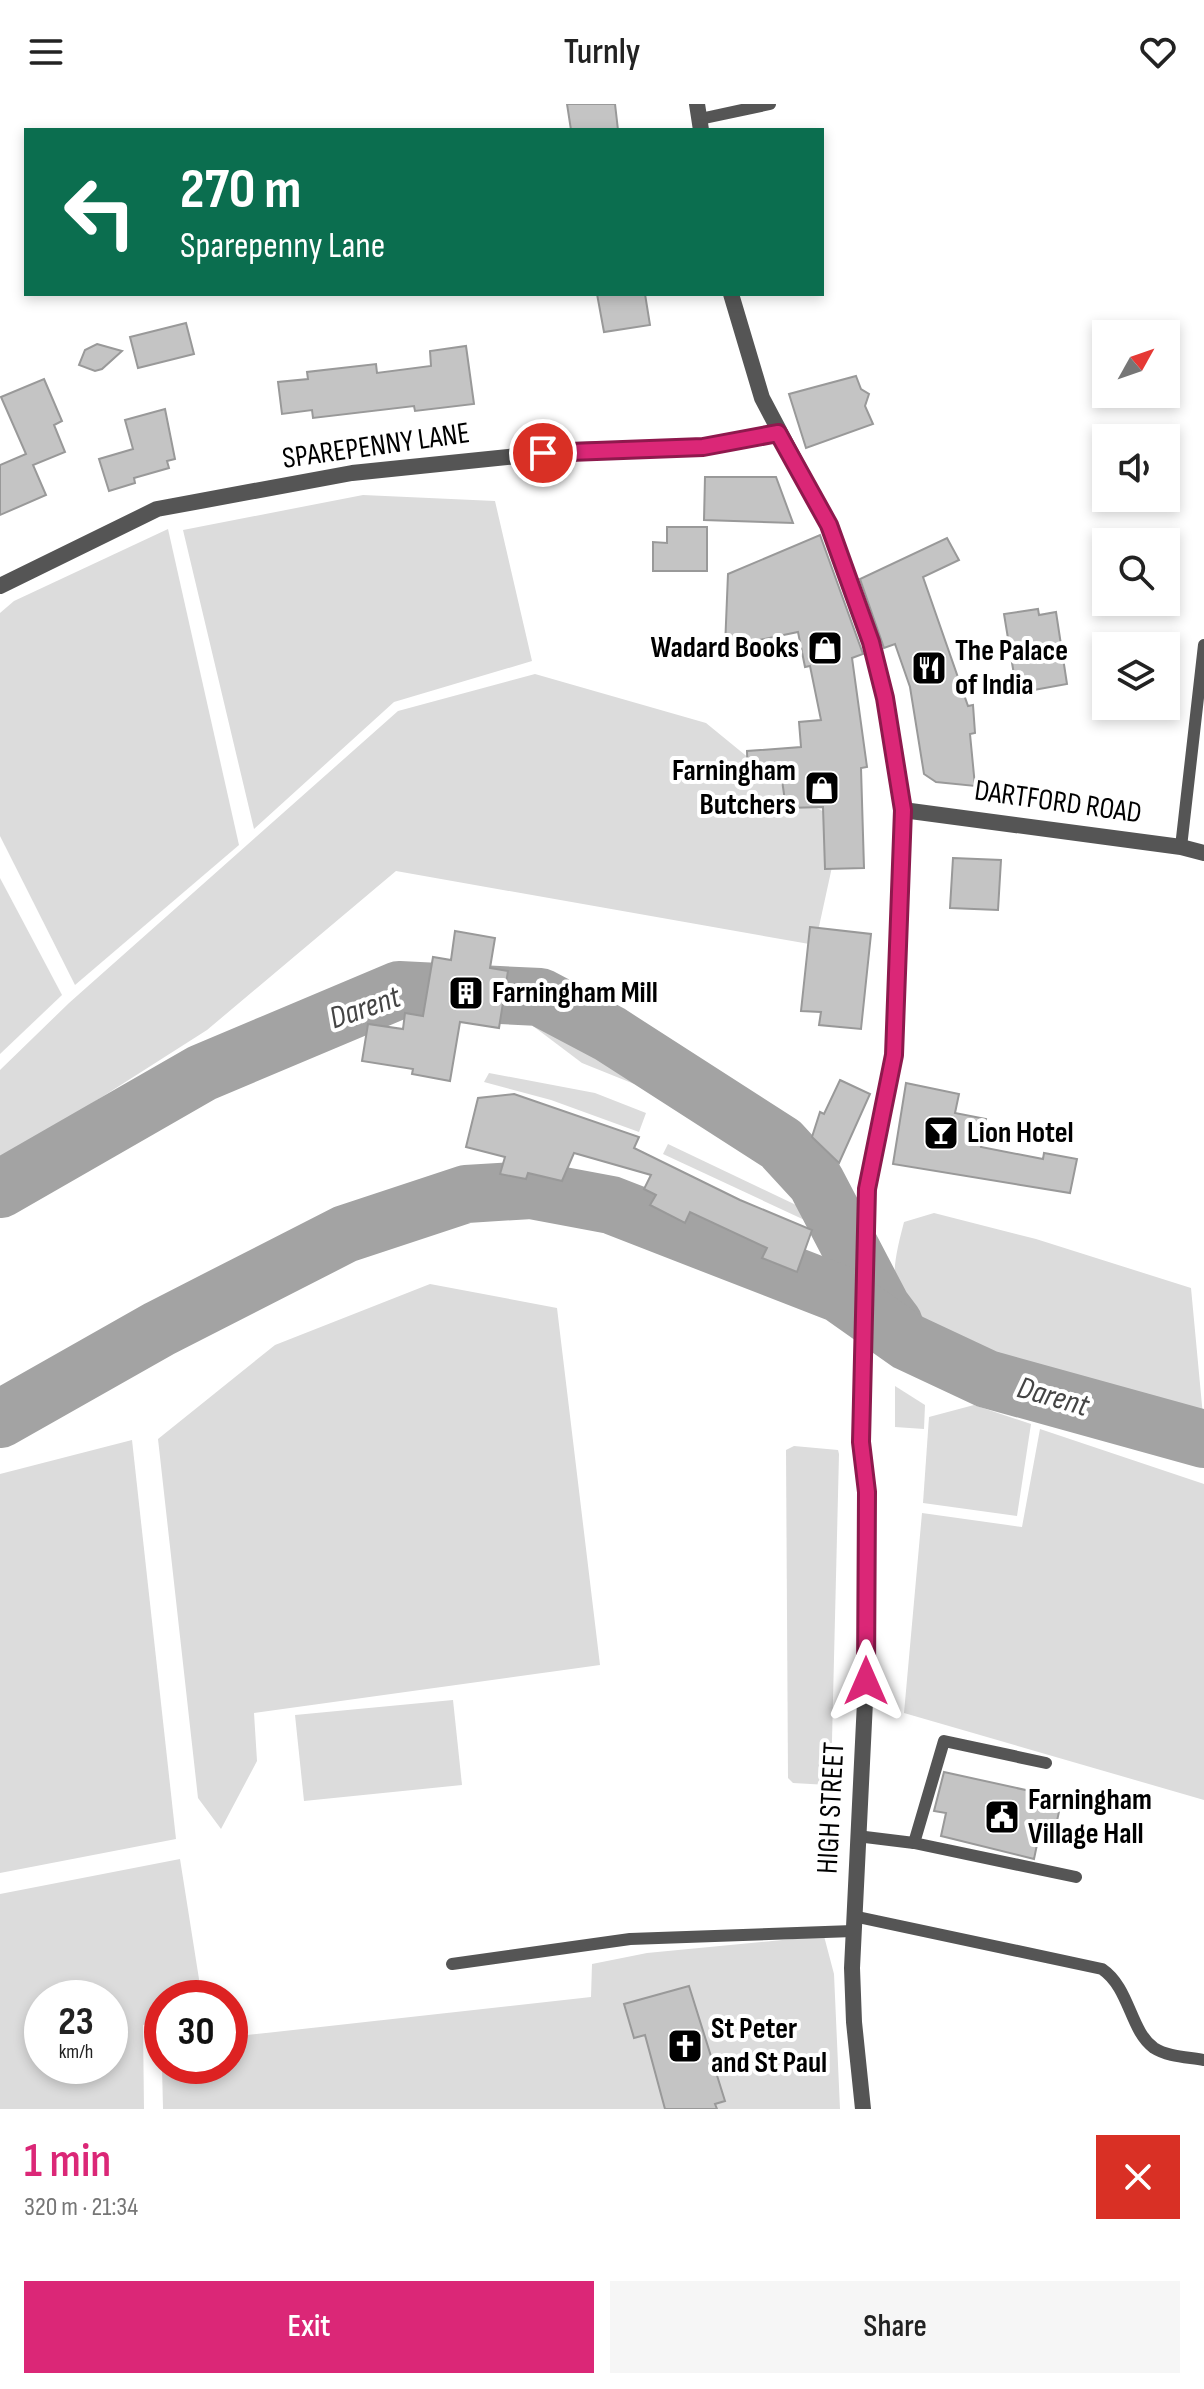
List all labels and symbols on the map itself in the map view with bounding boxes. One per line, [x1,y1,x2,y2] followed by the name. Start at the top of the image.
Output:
[1092,320,1180,408] north arrow
[280,415,472,477] street label: SPAREPENNY LANE
[509,419,577,487] pin
[806,629,844,667] shop icon: Wadard Books
[650,630,799,666] place label: Wadard Books
[955,633,1068,703] place label: The Palace of India
[910,649,948,687] restaurant icon: The Palace of India
[672,753,796,823] place label: Farningham Butchers
[803,769,841,807] shop icon: Farningham Butchers
[972,772,1144,832] street label: DARTFORD ROAD
[447,974,485,1012] building icon: Farningham Mill
[492,975,658,1011] place label: Farningham Mill
[324,977,407,1038] water label: Darent
[922,1114,960,1152] bar icon: Lion Hotel
[967,1115,1074,1151] place label: Lion Hotel
[1013,1368,1095,1426] water label: Darent
[824,1639,908,1723] position arrow
[810,1741,852,1875] street label: HIGH STREET
[1028,1782,1152,1852] place label: Farningham Village Hall
[983,1798,1021,1836] public building icon: Farningham Village Hall
[144,1980,248,2084] speed limit sign: 30
[711,2011,827,2081] place label: St Peter and St Paul
[666,2027,704,2065] church icon: St Peter and St Paul

